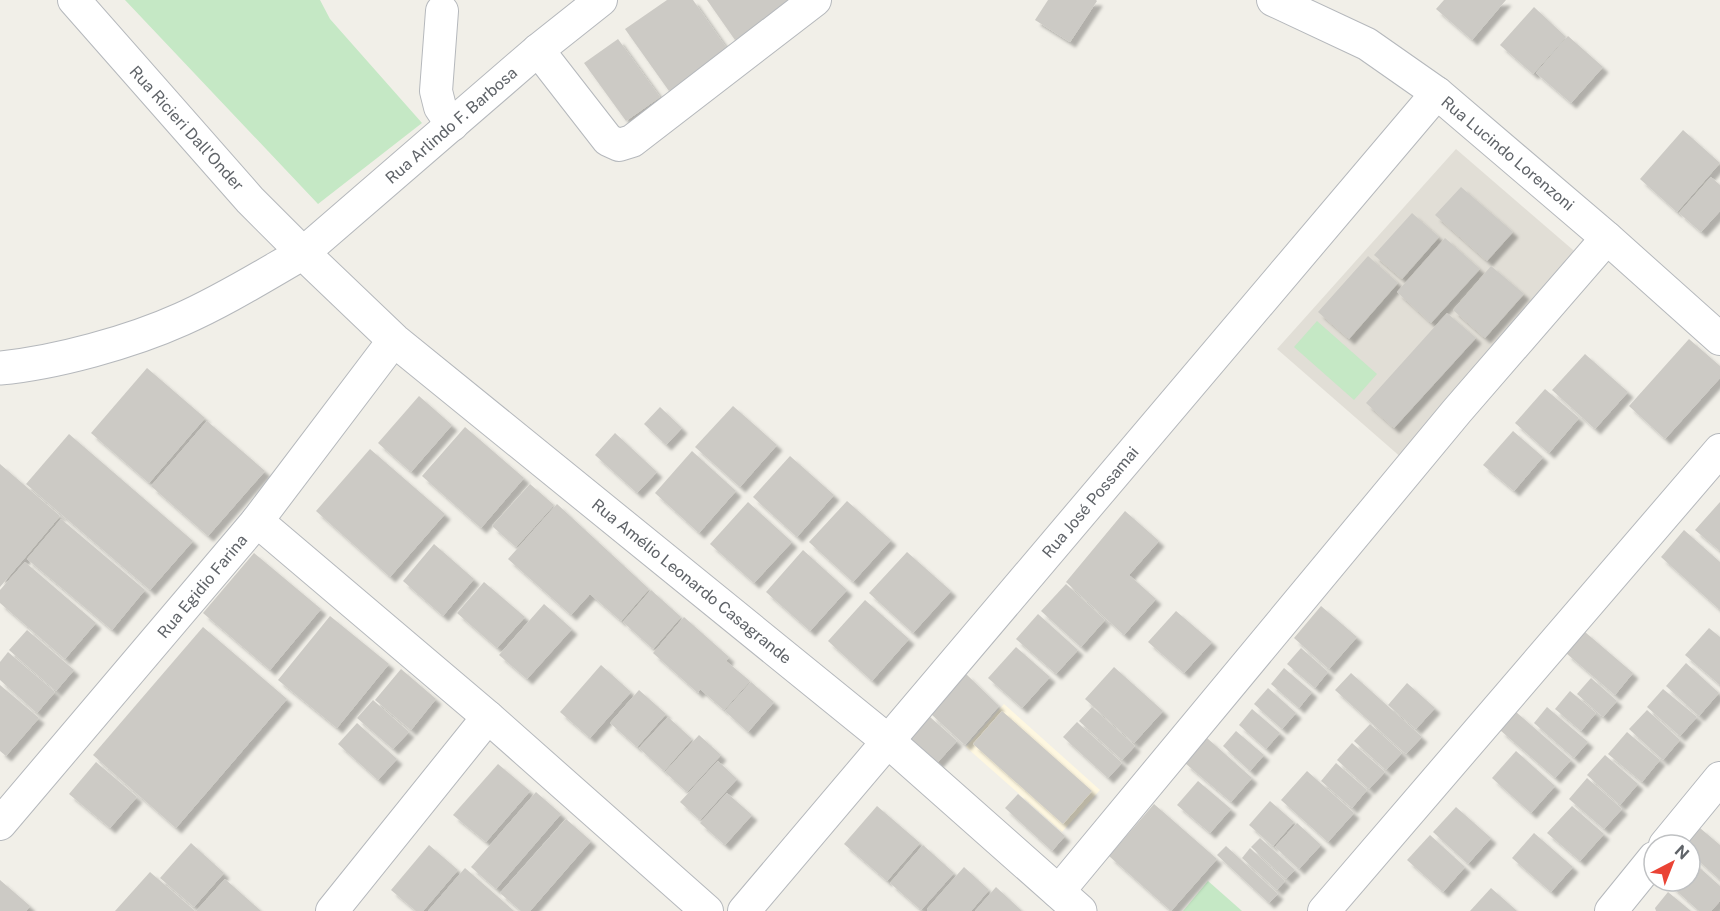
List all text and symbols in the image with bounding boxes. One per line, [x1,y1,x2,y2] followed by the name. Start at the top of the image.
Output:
[126,62,248,195] street label: Rua Ricieri Dall'Onder
[382,63,521,188] street label: Rua Arlindo F. Barbosa
[1437,92,1578,215] street label: Rua Lucindo Lorenzoni
[1038,443,1143,562] street label: Rua José Possamai
[588,495,795,668] street label: Rua Amélio Leonardo Casagrande
[154,531,251,642] street label: Rua Egidio Farina
[1642,833,1702,893] north arrow
[1671,841,1693,863] text: N

